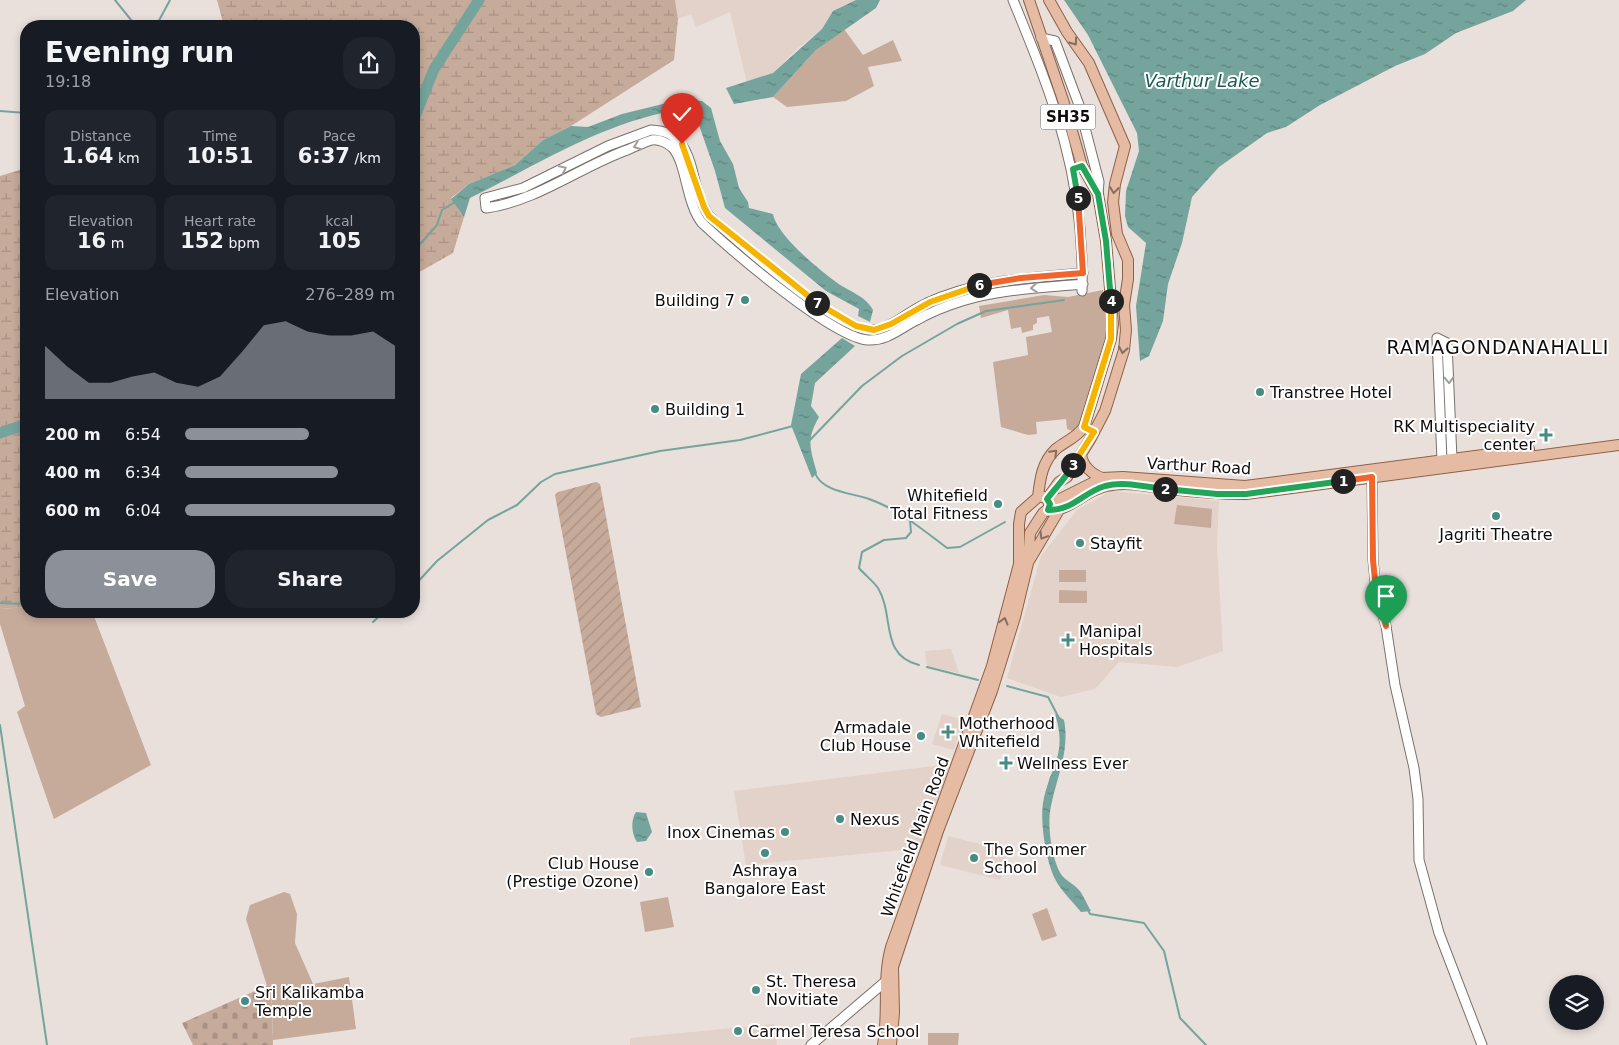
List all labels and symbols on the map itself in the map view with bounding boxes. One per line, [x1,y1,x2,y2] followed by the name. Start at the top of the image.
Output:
[1068,36,1077,46] one-way arrow
[1144,70,1260,91] water label: Varthur Lake
[661,93,703,144] pin
[1040,104,1096,130] road number: SH35
[634,140,642,150] one-way arrow
[558,165,567,175] one-way arrow
[1066,186,1090,210] pin: 5
[1110,186,1120,195] one-way arrow
[966,272,992,298] pin: 6
[1030,282,1038,293] one-way arrow
[1098,288,1124,314] pin: 4
[804,290,830,316] pin: 7
[655,291,735,310] place label: Building 7
[739,294,751,306] marker: Building 7
[1387,336,1609,358] district label: RAMAGONDANAHALLI
[1119,345,1129,354] one-way arrow
[1444,376,1454,384] one-way arrow
[1269,383,1392,402] place label: Transtree Hotel
[1254,386,1266,398] marker: Transtree Hotel
[665,400,745,419] place label: Building 1
[649,403,661,415] marker: Building 1
[1393,417,1535,454] place label: RK Multispeciality center
[1539,428,1553,442] marker: RK Multispeciality center
[1048,450,1057,459] one-way arrow
[1060,452,1086,478] pin: 3
[1146,454,1252,478] street label: Varthur Road
[1330,468,1356,494] pin: 1
[1152,476,1178,502] pin: 2
[889,486,988,523] place label: Whitefield Total Fitness
[992,498,1004,510] marker: Whitefield Total Fitness
[1490,510,1502,522] marker: Jagriti Theatre
[1438,525,1553,544] place label: Jagriti Theatre
[1040,531,1050,540] one-way arrow
[1090,534,1142,553] place label: Stayfit
[1074,537,1086,549] marker: Stayfit
[1365,575,1407,626] pin
[999,618,1009,626] one-way arrow
[1079,622,1153,659] place label: Manipal Hospitals
[1061,633,1075,647] marker: Manipal Hospitals
[959,714,1055,751] place label: Motherhood Whitefield
[820,718,911,755] place label: Armadale Club House
[941,725,955,739] marker: Motherhood Whitefield
[915,730,927,742] marker: Armadale Club House
[877,754,953,920] street label: Whitefield Main Road
[1017,754,1129,773] place label: Wellness Ever
[999,756,1013,770] marker: Wellness Ever
[850,810,899,829] place label: Nexus
[834,813,846,825] marker: Nexus
[667,823,775,842] place label: Inox Cinemas
[779,826,791,838] marker: Inox Cinemas
[983,840,1087,877] place label: The Sommer School
[759,847,771,859] marker: Ashraya Bangalore East
[968,852,980,864] marker: The Sommer School
[506,854,639,891] place label: Club House (Prestige Ozone)
[705,861,825,898] place label: Ashraya Bangalore East
[643,866,655,878] marker: Club House (Prestige Ozone)
[766,972,857,1009] place label: St. Theresa Novitiate
[254,983,365,1020] place label: Sri Kalikamba Temple
[750,984,762,996] marker: St. Theresa Novitiate
[239,995,251,1007] marker: Sri Kalikamba Temple
[748,1022,920,1041] place label: Carmel Teresa School
[732,1025,744,1037] marker: Carmel Teresa School

